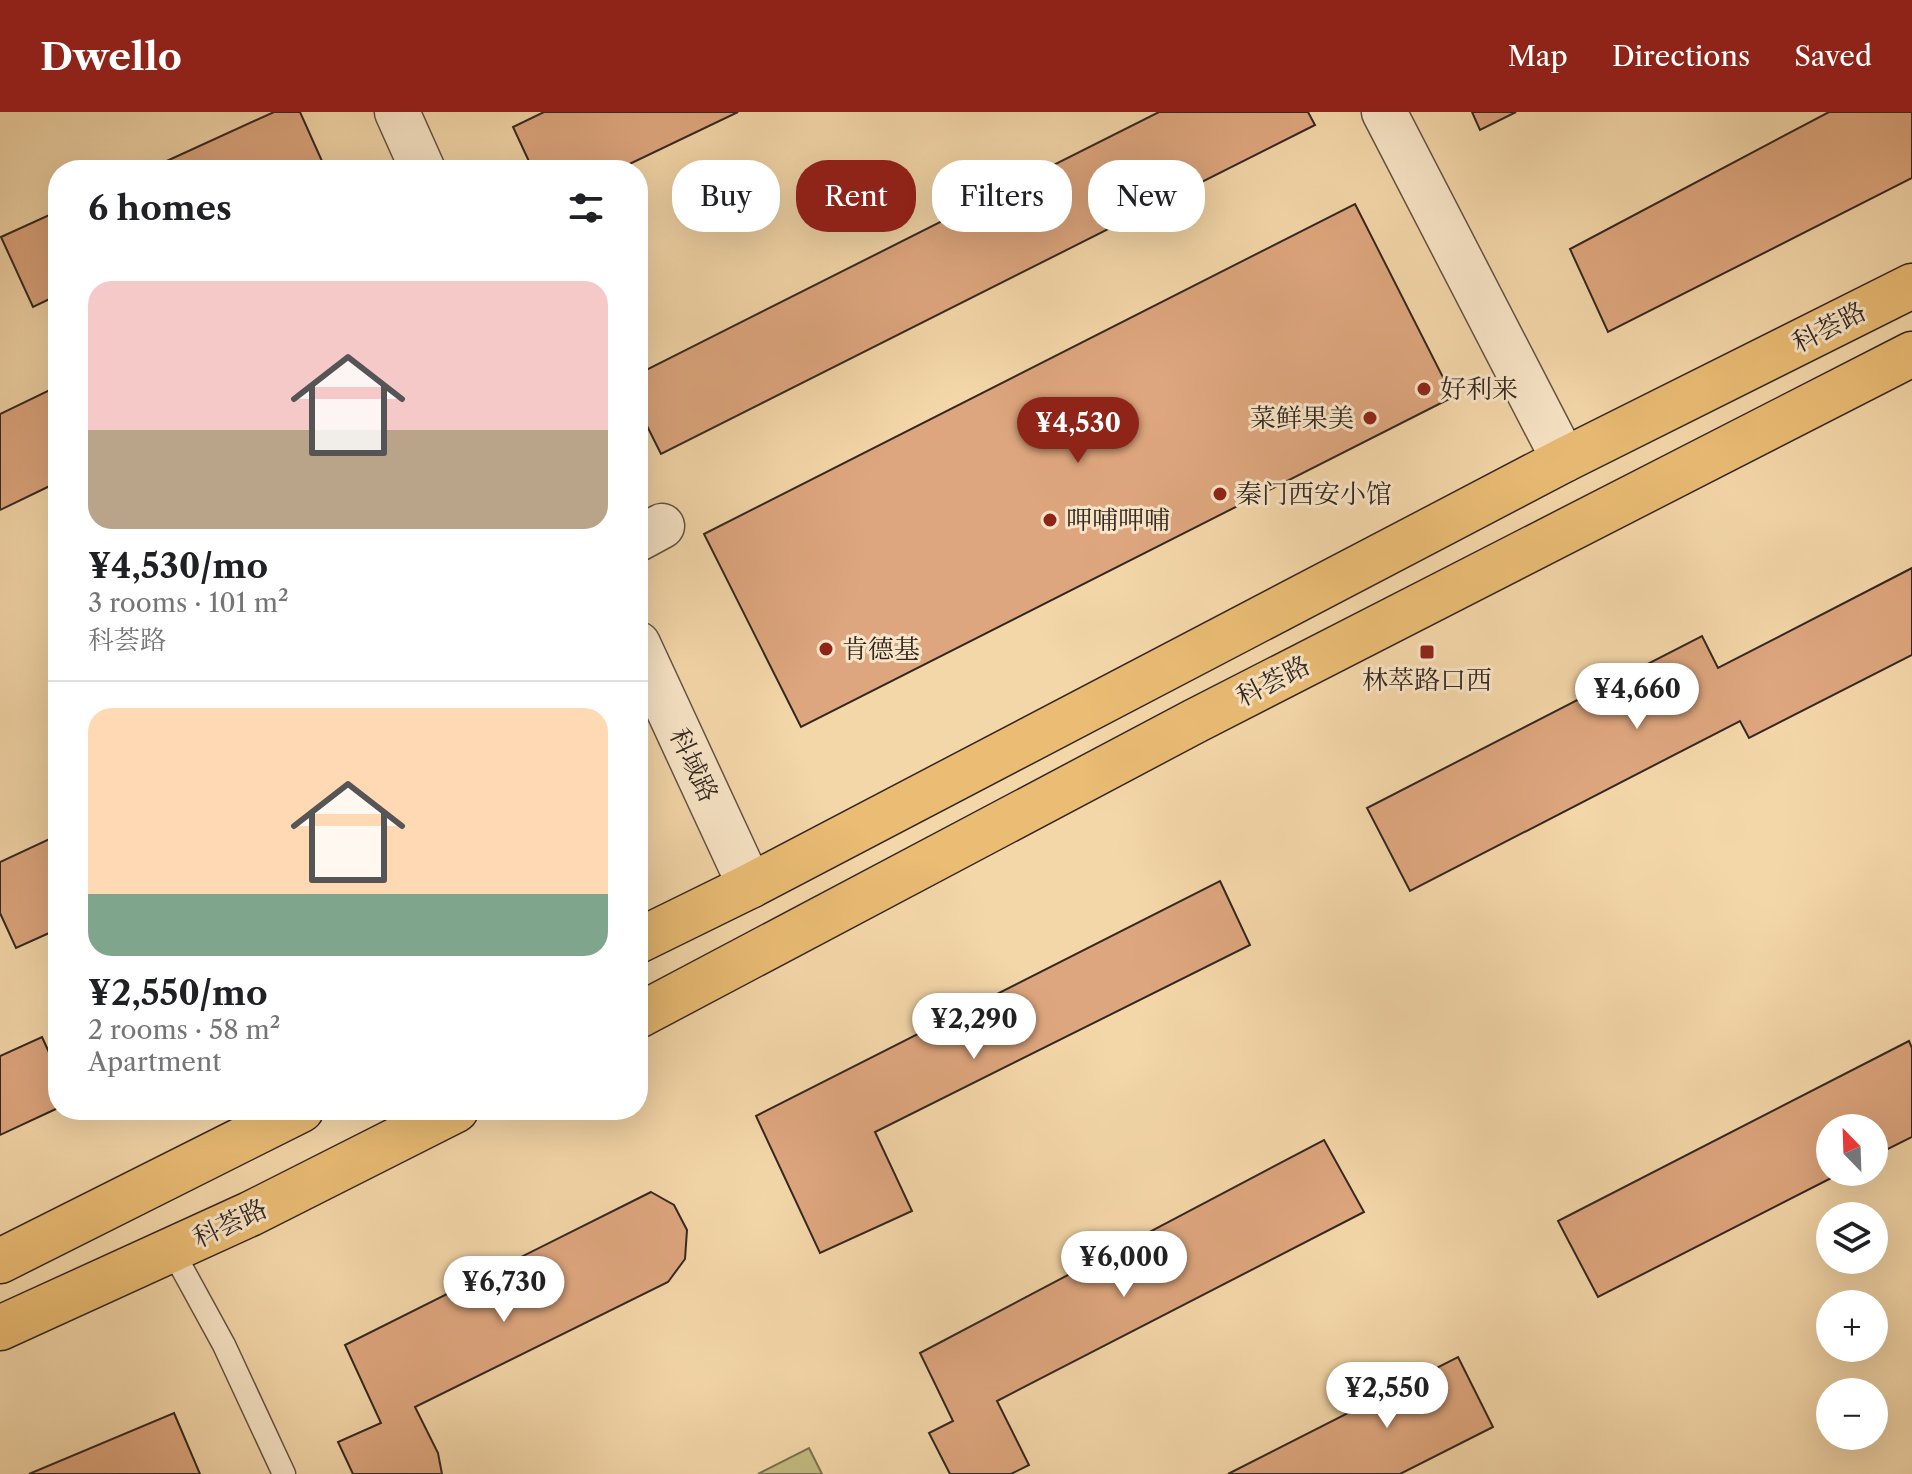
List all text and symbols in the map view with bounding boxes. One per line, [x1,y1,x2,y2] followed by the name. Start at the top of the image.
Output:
[40,33,182,80] text: Dwello
[1508,39,1568,73] text: Map
[1612,39,1750,73] text: Directions
[1794,39,1872,73] text: Saved
[672,160,780,232] chip: Buy
[796,160,916,232] chip: Rent
[932,160,1072,232] chip: Filters
[1088,160,1205,232] chip: New
[564,186,608,230] icon: filters
[88,187,232,229] text: 6 homes
[1787,295,1871,359] street label: 科荟路
[276,333,420,477] icon: home
[1440,373,1518,405] place label: 好利来
[1415,380,1433,398] marker: 好利来
[1013,397,1143,465] pin: ¥4,530
[1250,402,1354,434] place label: 菜鲜果美
[1035,407,1121,439] text: ¥4,530
[1361,409,1379,427] marker: 菜鲜果美
[1236,478,1392,510] place label: 秦门西安小馆
[1211,485,1229,503] marker: 秦门西安小馆
[1066,504,1170,536] place label: 呷哺呷哺
[1041,511,1059,529] marker: 呷哺呷哺
[88,545,268,587] text: ¥4,530/mo
[88,587,289,619] text: 3 rooms · 101 m²
[88,624,166,656] text: 科荟路
[842,633,920,665] place label: 肯德基
[817,640,835,658] marker: 肯德基
[1418,643,1436,661] marker: 林萃路口西
[1231,649,1315,713] street label: 科荟路
[1572,663,1702,731] pin: ¥4,660
[1362,664,1492,696] place label: 林萃路口西
[1593,673,1681,705] text: ¥4,660
[663,723,725,807] street label: 科域路
[276,760,420,904] icon: home
[88,972,268,1014] text: ¥2,550/mo
[909,993,1039,1061] pin: ¥2,290
[930,1003,1018,1035] text: ¥2,290
[88,1014,280,1046] text: 2 rooms · 58 m²
[88,1046,221,1078] text: Apartment
[1816,1114,1888,1186] north arrow
[1816,1114,1888,1450] map controls
[188,1192,272,1254] street label: 科荟路
[1816,1202,1888,1274] button: layers
[1059,1231,1189,1299] pin: ¥6,000
[1079,1241,1169,1273] text: ¥6,000
[439,1256,569,1324] pin: ¥6,730
[462,1266,547,1298] text: ¥6,730
[1816,1290,1888,1362] button: +
[1322,1362,1452,1430] pin: ¥2,550
[1344,1372,1430,1404] text: ¥2,550
[1816,1378,1888,1450] button: −

